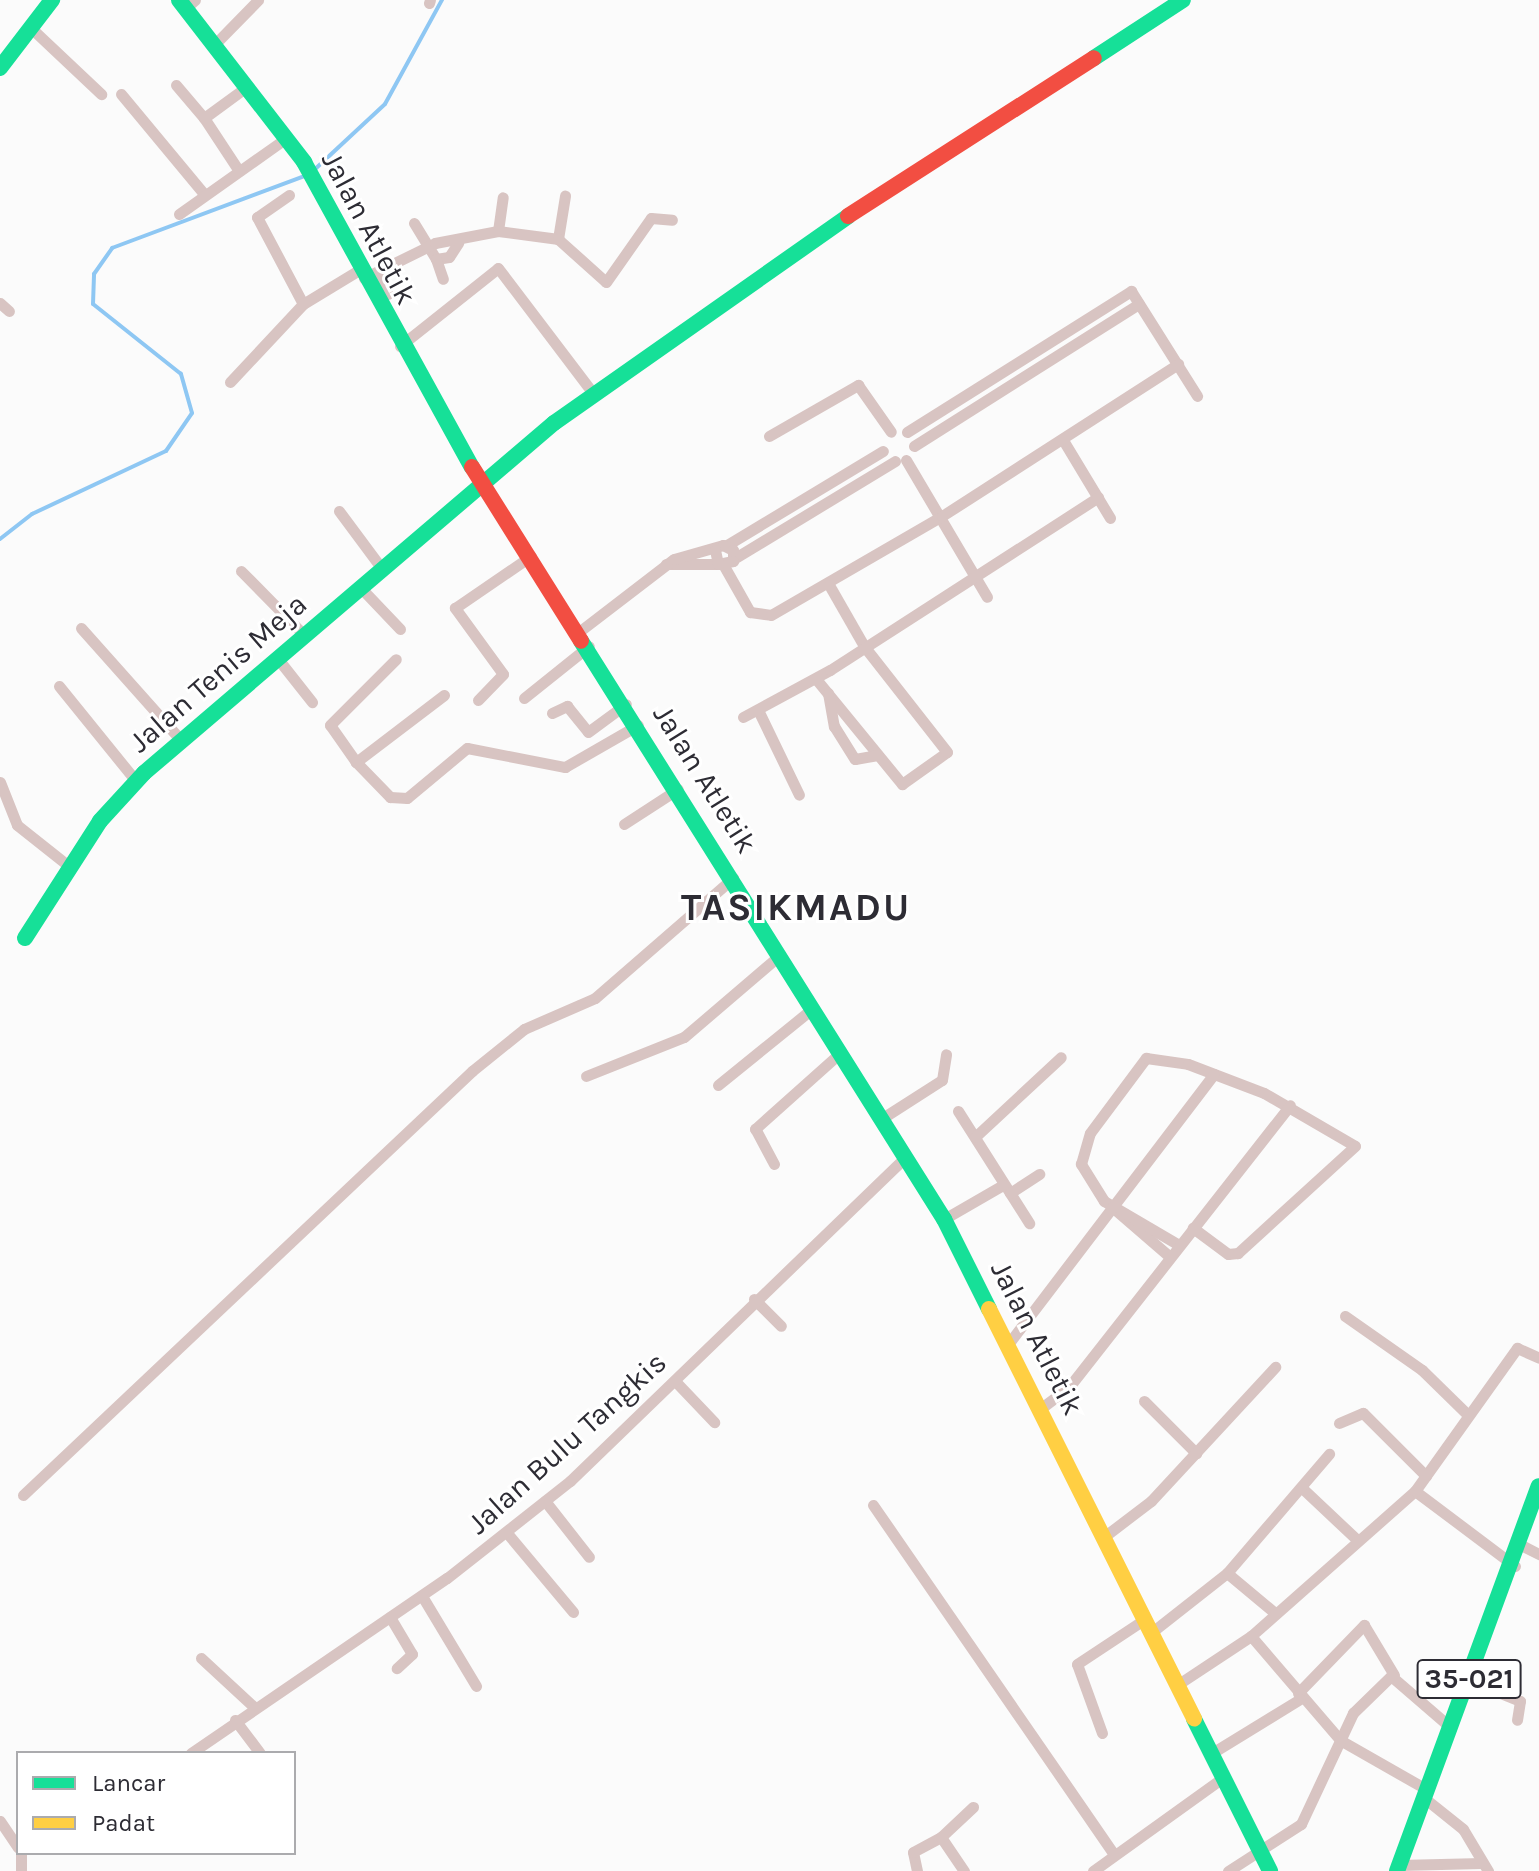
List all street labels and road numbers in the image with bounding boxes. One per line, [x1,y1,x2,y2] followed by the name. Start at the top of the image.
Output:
[314,145,424,311] street label: Jalan Atletik
[122,586,314,760] street label: Jalan Tenis Meja
[645,698,765,860] street label: Jalan Atletik
[983,1255,1091,1421] street label: Jalan Atletik
[460,1344,674,1542] street label: Jalan Bulu Tangkis
[1415,1655,1523,1703] road number: 35-021

